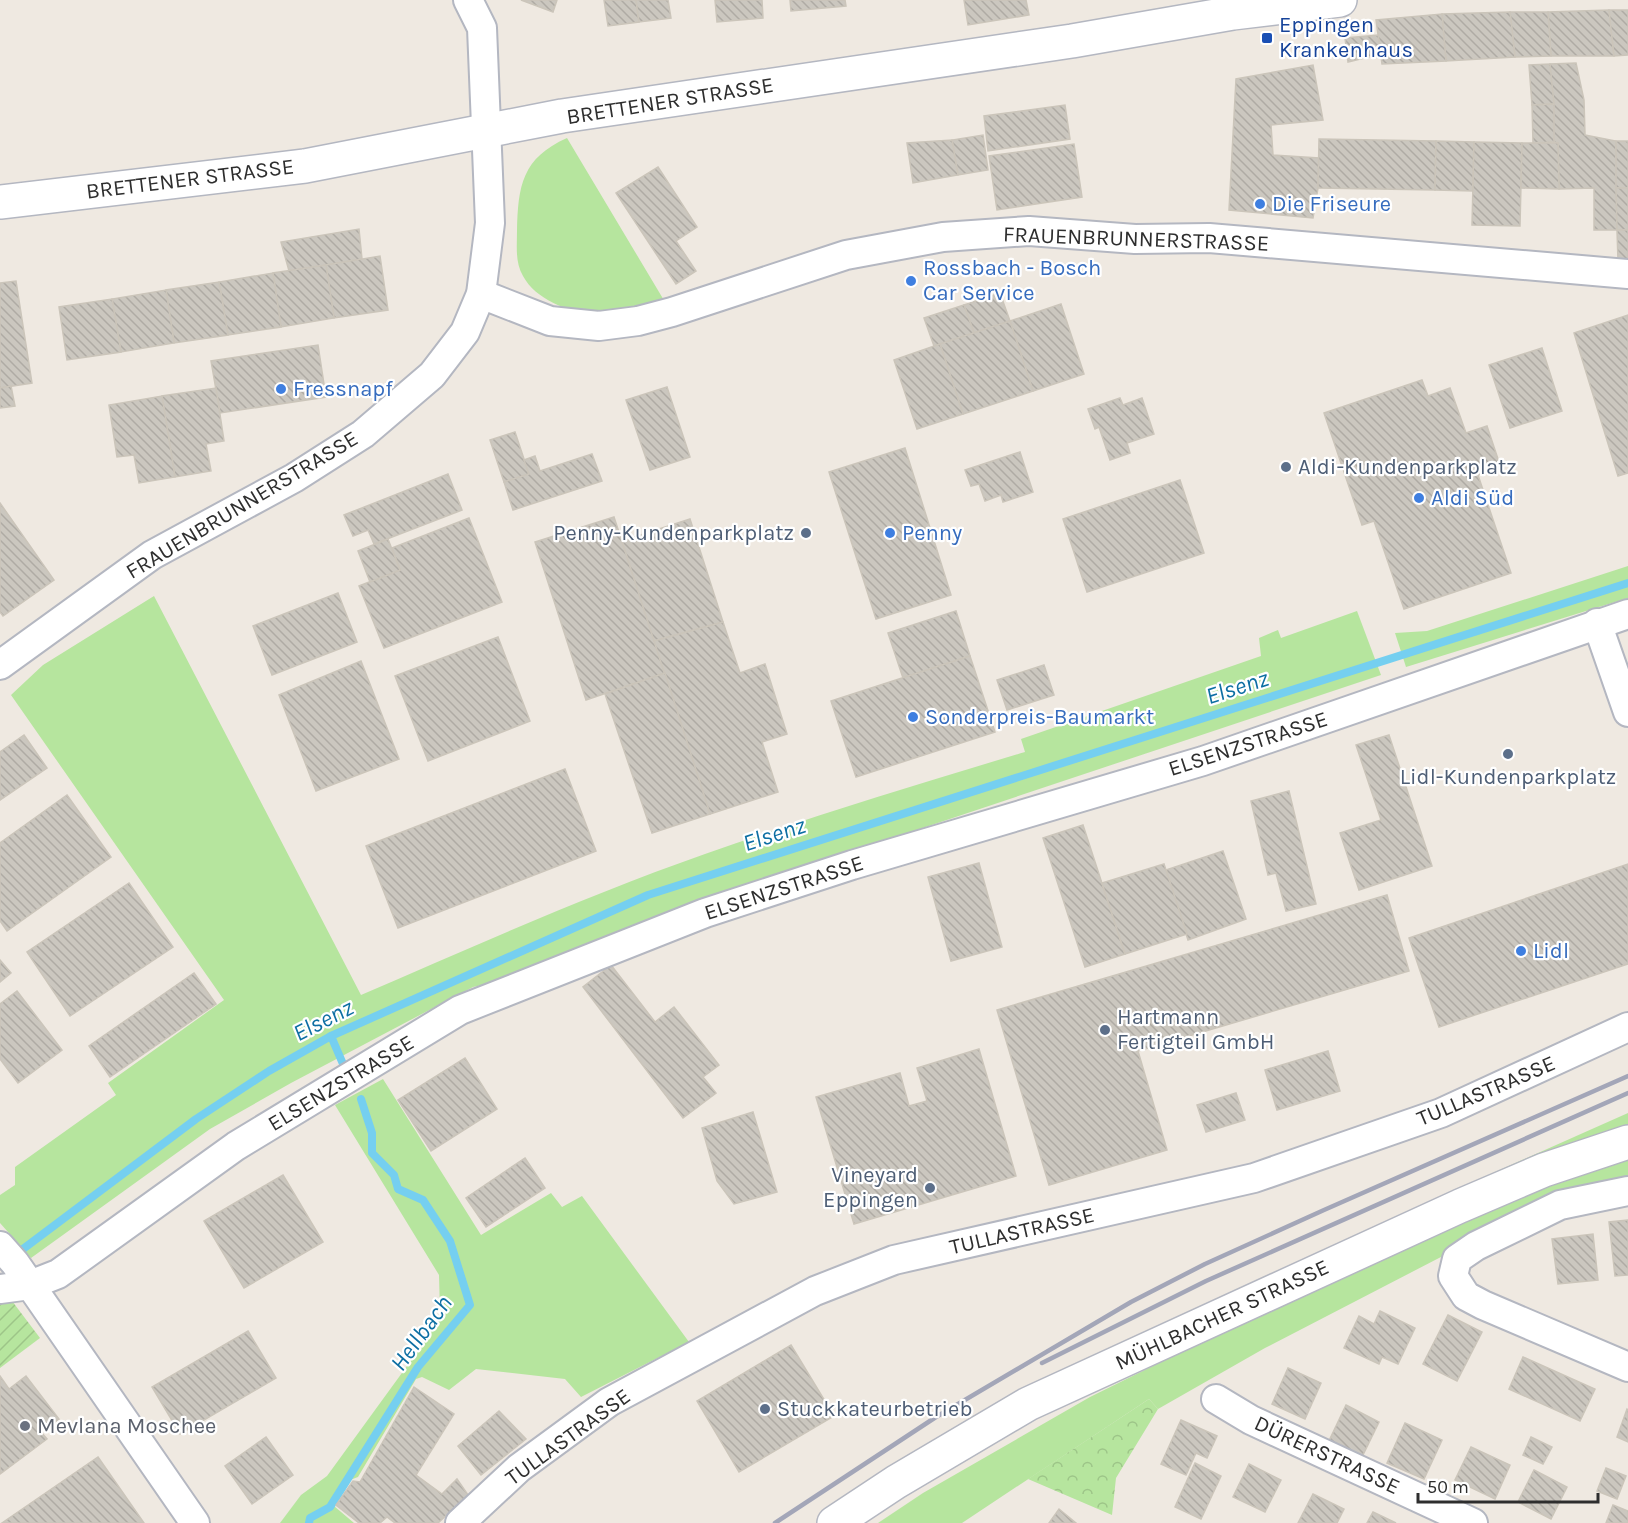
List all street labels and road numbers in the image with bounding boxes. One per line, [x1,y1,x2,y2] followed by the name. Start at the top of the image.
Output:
[565,72,775,130] street label: BRETTENER STRASSE
[84,153,296,205] street label: BRETTENER STRASSE
[1002,221,1270,257] street label: FRAUENBRUNNERSTRASSE
[121,425,363,585] street label: FRAUENBRUNNERSTRASSE
[1165,706,1331,782] street label: ELSENZSTRASSE
[701,850,867,926] street label: ELSENZSTRASSE
[263,1029,419,1137] street label: ELSENZSTRASSE
[1413,1050,1559,1132] street label: TULLASTRASSE
[947,1202,1097,1260] street label: TULLASTRASSE
[1111,1254,1333,1376] street label: MÜHLBACHER STRASSE
[500,1383,636,1491] street label: TULLASTRASSE
[1250,1410,1404,1500] street label: DÜRERSTRASSE

